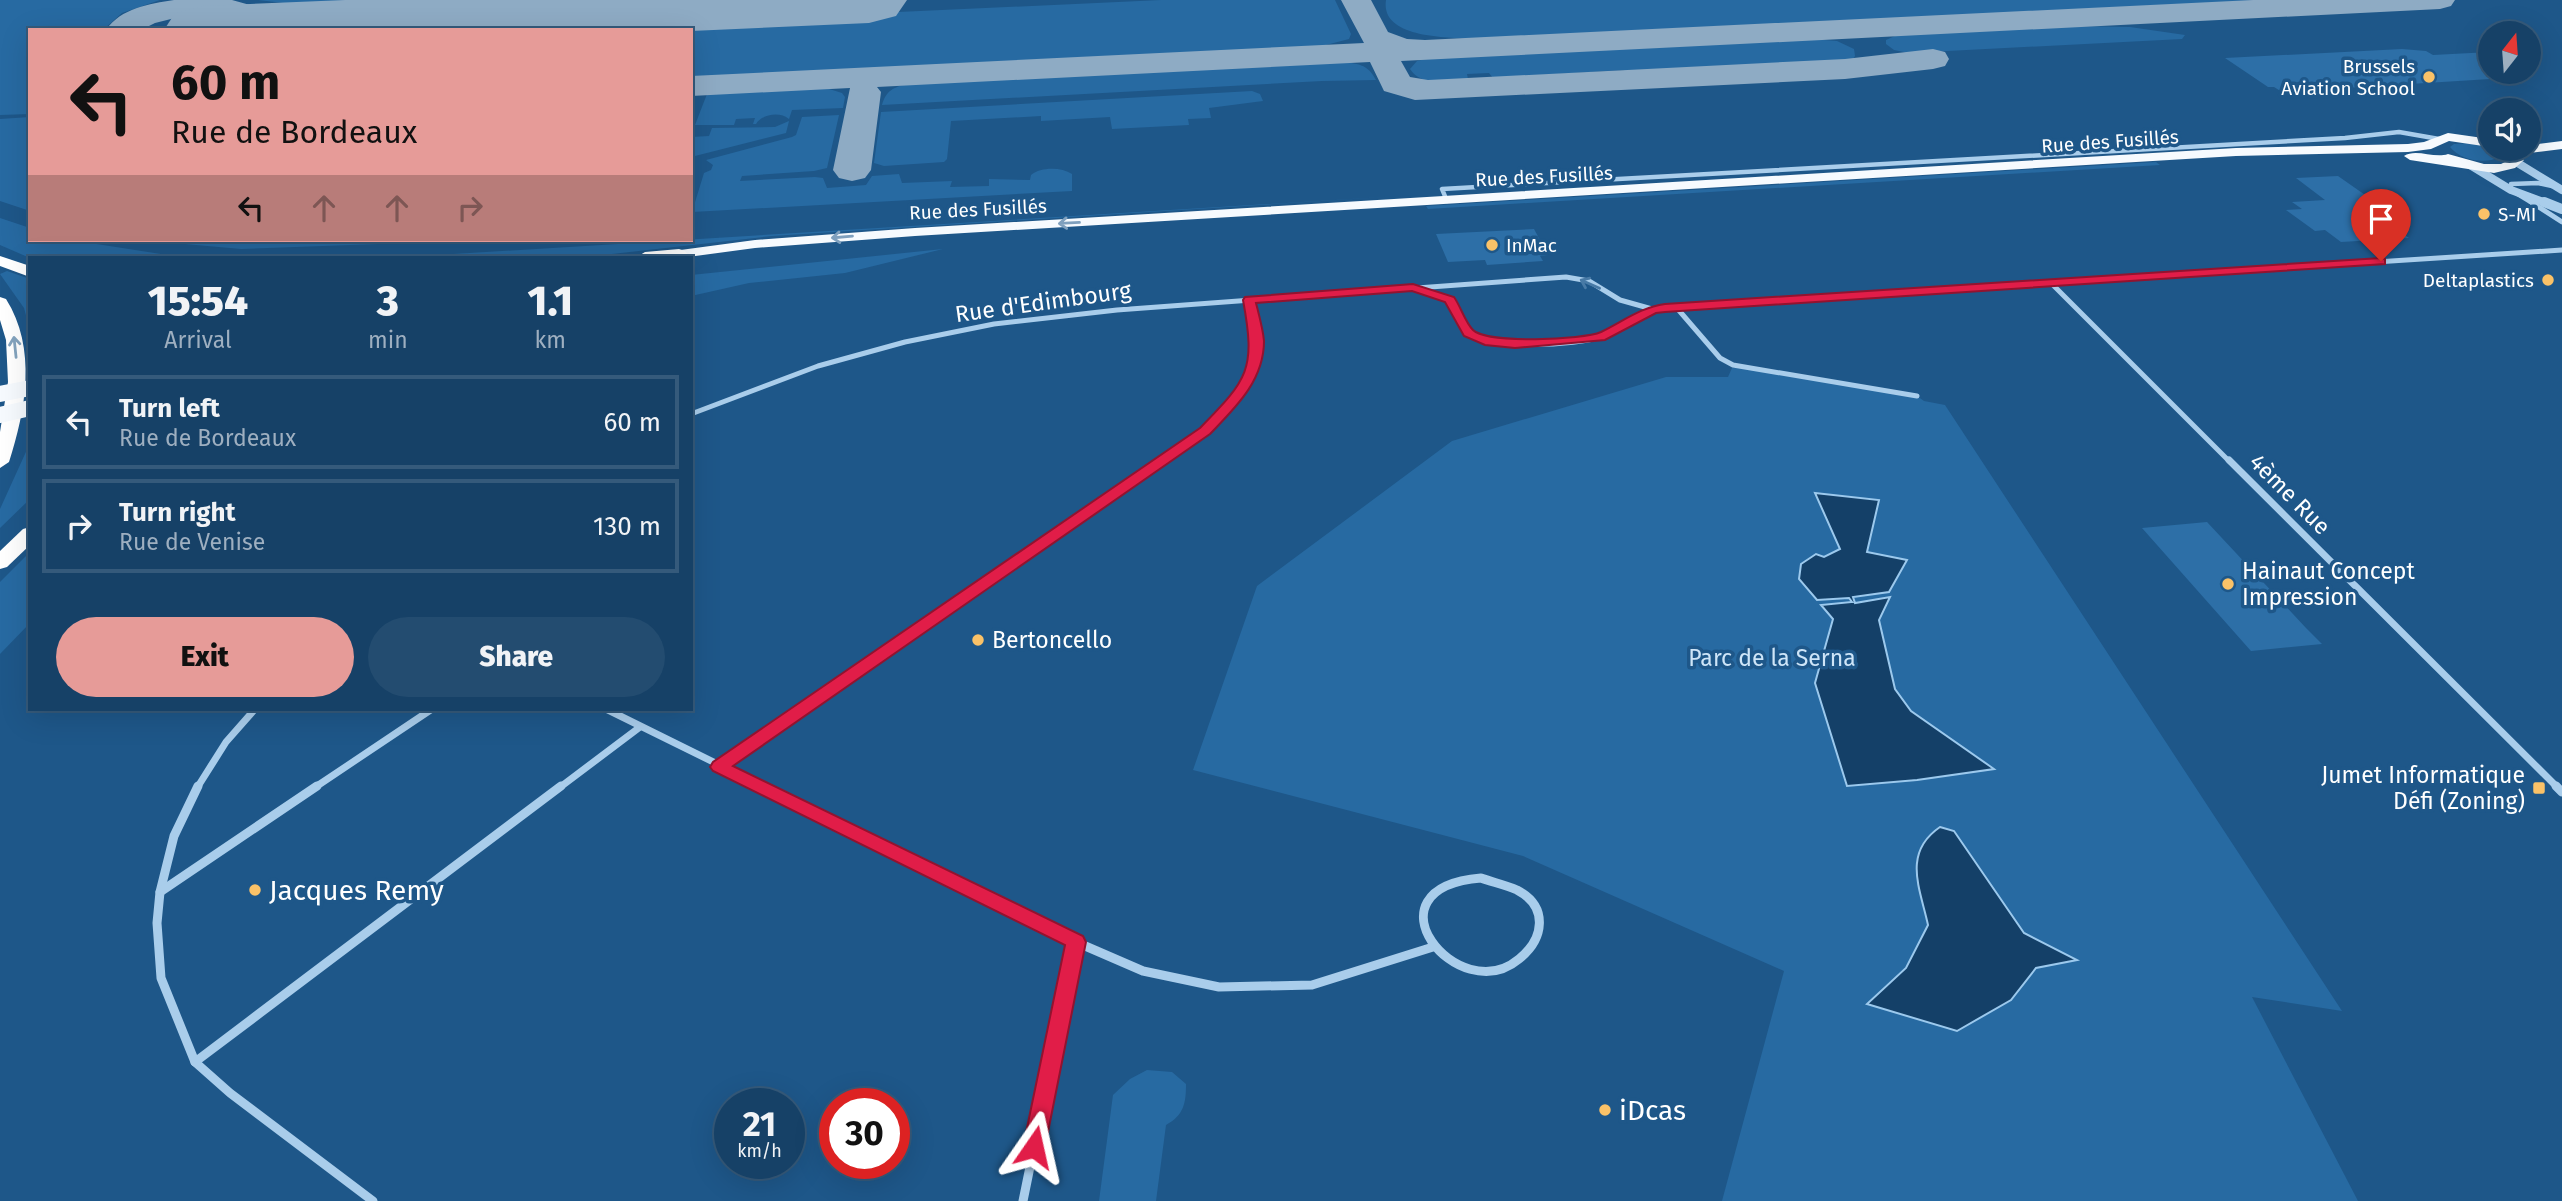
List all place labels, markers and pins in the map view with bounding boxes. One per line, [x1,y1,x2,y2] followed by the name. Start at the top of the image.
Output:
[2281,55,2415,100] place label: Brussels Aviation School
[2421,69,2437,85] marker: Brussels Aviation School
[2351,189,2411,261] pin
[2498,203,2536,226] place label: S-MI
[2476,206,2492,222] marker: S-MI
[1506,234,1557,257] place label: InMac
[1484,237,1500,253] marker: InMac
[2423,269,2534,292] place label: Deltaplastics
[2540,272,2556,288] marker: Deltaplastics
[2242,557,2415,611] place label: Hainaut Concept Impression
[2220,576,2236,592] marker: Hainaut Concept Impression
[992,626,1112,654] place label: Bertoncello
[970,632,986,648] marker: Bertoncello
[2321,761,2525,815] place label: Jumet Informatique Défi (Zoning)
[2531,780,2547,796] marker: Jumet Informatique Défi (Zoning)
[269,874,444,907] place label: Jacques Remy
[247,882,263,898] marker: Jacques Remy
[1619,1094,1686,1127] place label: iDcas
[1597,1102,1613,1118] marker: iDcas

